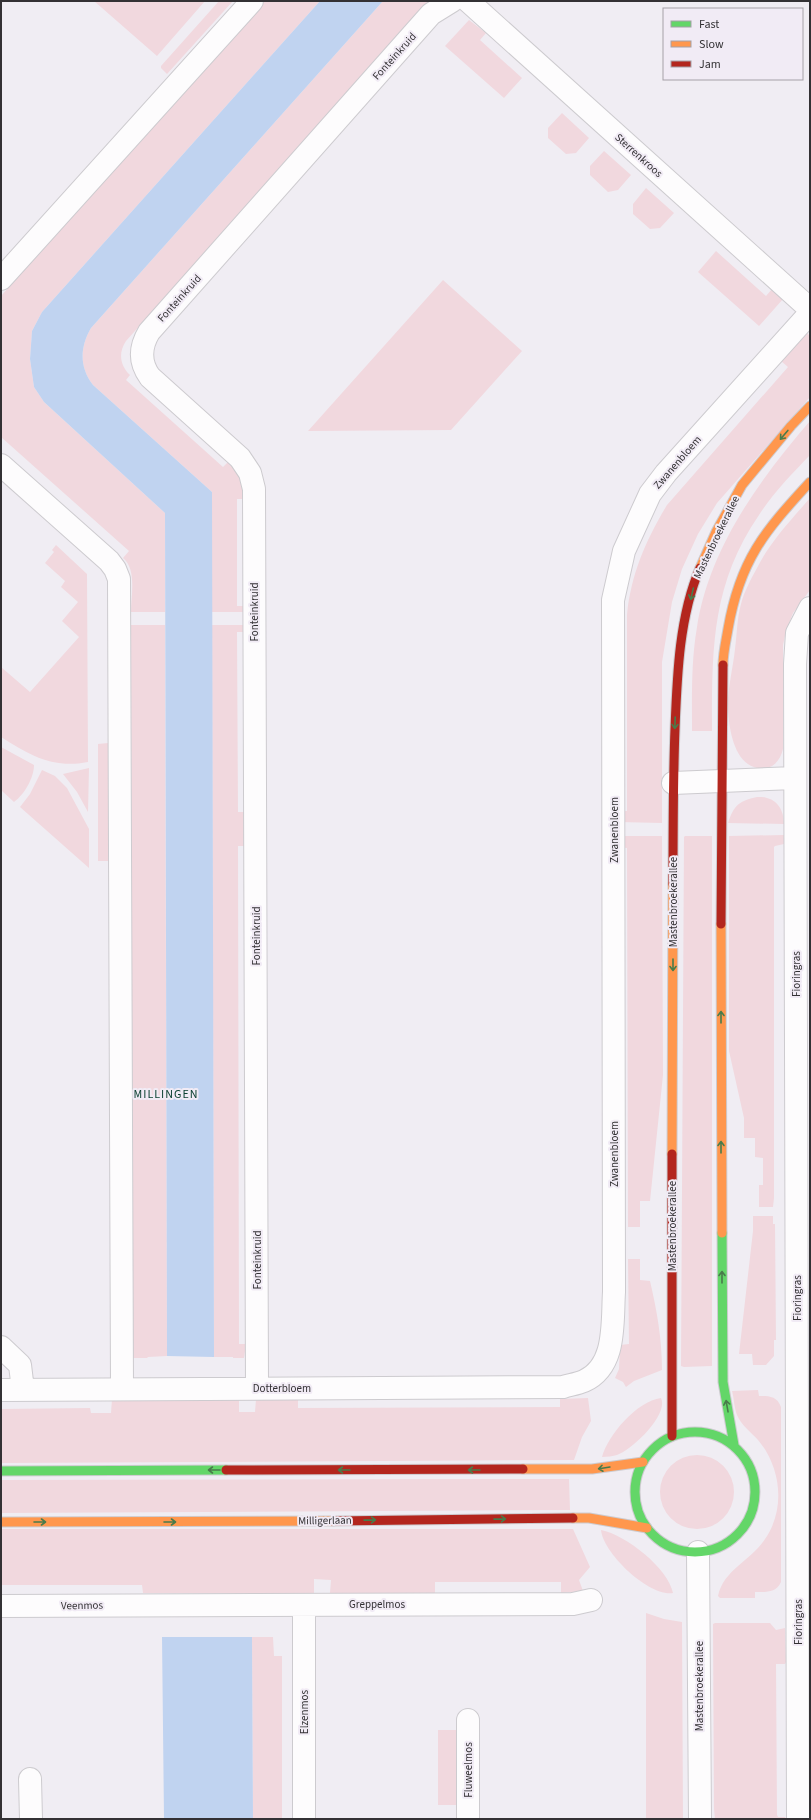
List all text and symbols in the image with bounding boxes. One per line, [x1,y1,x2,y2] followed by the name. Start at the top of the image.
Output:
[663,8,803,80] legend
[699,16,719,33] text: Fast
[369,29,420,83] street label: Fonteinkruid
[699,36,724,53] text: Slow
[699,56,721,73] text: Jam
[612,130,666,181] street label: Sterrenkroos
[154,271,205,325] street label: Fonteinkruid
[779,429,788,440] one-way arrow
[650,432,705,492] street label: Zwanenbloem
[690,493,743,581] street label: Mastenbroekerallee
[247,582,262,642] street label: Fonteinkruid
[687,587,695,600] one-way arrow
[671,716,679,729] one-way arrow
[607,797,622,863] street label: Zwanenbloem
[666,856,681,947] street label: Mastenbroekerallee
[249,906,264,966] street label: Fonteinkruid
[789,951,804,997] street label: Fioringras
[669,958,677,971] one-way arrow
[717,1011,725,1024] one-way arrow
[134,1086,198,1103] district label: MILLINGEN
[607,1121,622,1187] street label: Zwanenbloem
[717,1141,725,1154] one-way arrow
[665,1180,680,1271] street label: Mastenbroekerallee
[250,1230,265,1290] street label: Fonteinkruid
[718,1271,726,1284] one-way arrow
[790,1275,805,1321] street label: Fioringras
[253,1381,311,1396] street label: Dotterbloem
[723,1400,731,1413] one-way arrow
[598,1464,611,1472] one-way arrow
[208,1466,221,1474] one-way arrow
[338,1466,351,1474] one-way arrow
[468,1466,481,1474] one-way arrow
[298,1513,352,1528] street label: Milligerlaan
[493,1515,506,1522] one-way arrow
[363,1516,376,1524] one-way arrow
[33,1518,46,1526] one-way arrow
[163,1518,176,1526] one-way arrow
[349,1597,405,1612] street label: Greppelmos
[61,1598,104,1613] street label: Veenmos
[791,1599,806,1645] street label: Fioringras
[692,1640,707,1731] street label: Mastenbroekerallee
[297,1689,312,1734] street label: Elzenmos
[461,1742,476,1798] street label: Fluweelmos

